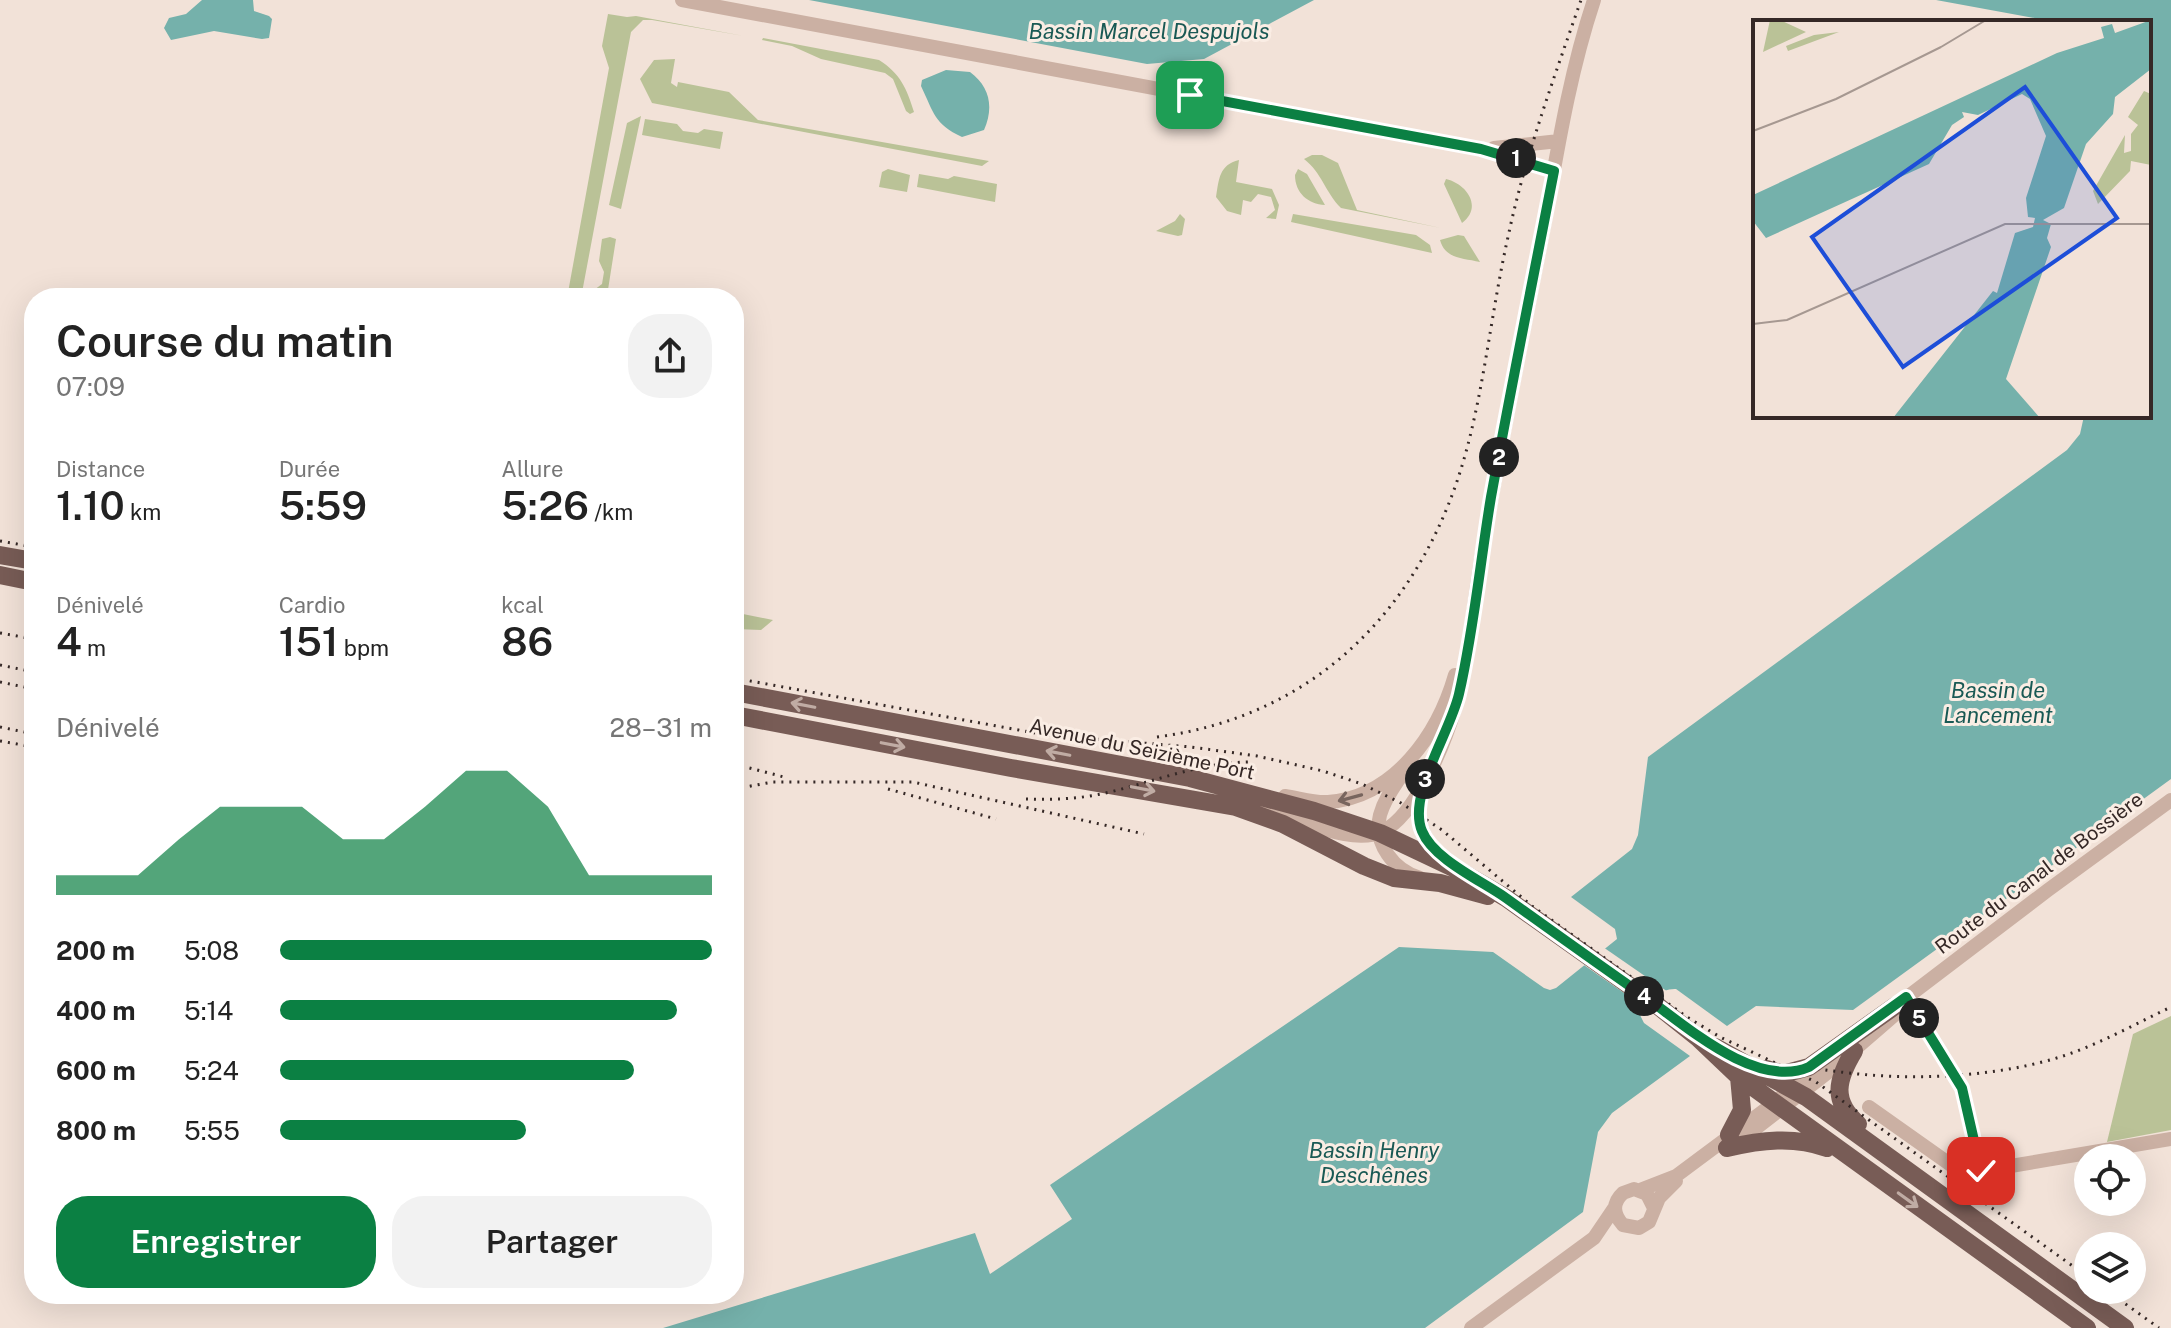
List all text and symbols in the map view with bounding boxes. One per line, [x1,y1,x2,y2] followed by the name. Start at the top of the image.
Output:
[1029,18,1270,44] water label: Bassin Marcel Despujols
[1753,20,2151,418] inset map
[1156,61,1224,129] pin
[1168,73,1212,117] icon: arrive
[1496,138,1536,178] pin: 1
[1511,145,1521,171] text: 1
[628,314,712,398] button: share
[56,315,394,367] text: Course du matin
[56,371,125,402] text: 07:09
[1479,437,1519,477] pin: 2
[1492,444,1506,470] text: 2
[56,456,145,482] text: Distance
[279,456,340,482] text: Durée
[501,456,563,482] text: Allure
[56,482,125,529] text: 1.10
[279,482,367,529] text: 5:59
[501,482,589,529] text: 5:26
[125,499,161,525] text: km
[589,499,633,525] text: /km
[56,592,144,618] text: Dénivelé
[279,592,345,618] text: Cardio
[501,592,544,618] text: kcal
[56,618,82,665] text: 4
[279,618,339,665] text: 151
[501,618,553,665] text: 86
[82,635,106,661] text: m
[339,635,389,661] text: bpm
[1943,677,2053,728] water label: Bassin de Lancement
[791,697,816,712] one-way arrow
[56,712,160,743] text: Dénivelé
[609,712,712,743] text: 28–31 m
[1027,713,1257,785] street label: Avenue du Seizième Port
[880,739,905,754] one-way arrow
[1046,745,1072,760] one-way arrow
[1405,759,1445,799] pin: 3
[1418,766,1432,792] text: 3
[1130,783,1155,798] one-way arrow
[1930,787,2148,959] street label: Route du Canal de Bossière
[1337,791,1363,806] one-way arrow
[56,935,135,966] text: 200 m
[184,935,239,966] text: 5:08
[1624,976,1664,1016] pin: 4
[1637,983,1651,1009] text: 4
[56,995,136,1026] text: 400 m
[184,995,233,1026] text: 5:14
[1899,998,1939,1038] pin: 5
[1912,1005,1926,1031] text: 5
[56,1055,136,1086] text: 600 m
[184,1055,239,1086] text: 5:24
[56,1115,136,1146] text: 800 m
[184,1115,240,1146] text: 5:55
[1309,1137,1440,1188] water label: Bassin Henry Deschênes
[1947,1137,2015,1205] pin
[2074,1144,2146,1304] map controls
[2074,1144,2146,1216] button: locate
[1959,1149,2003,1193] icon: check
[1896,1192,1918,1208] one-way arrow
[56,1196,376,1288] button: Enregistrer
[392,1196,712,1288] button: Partager
[2074,1232,2146,1304] button: layers

